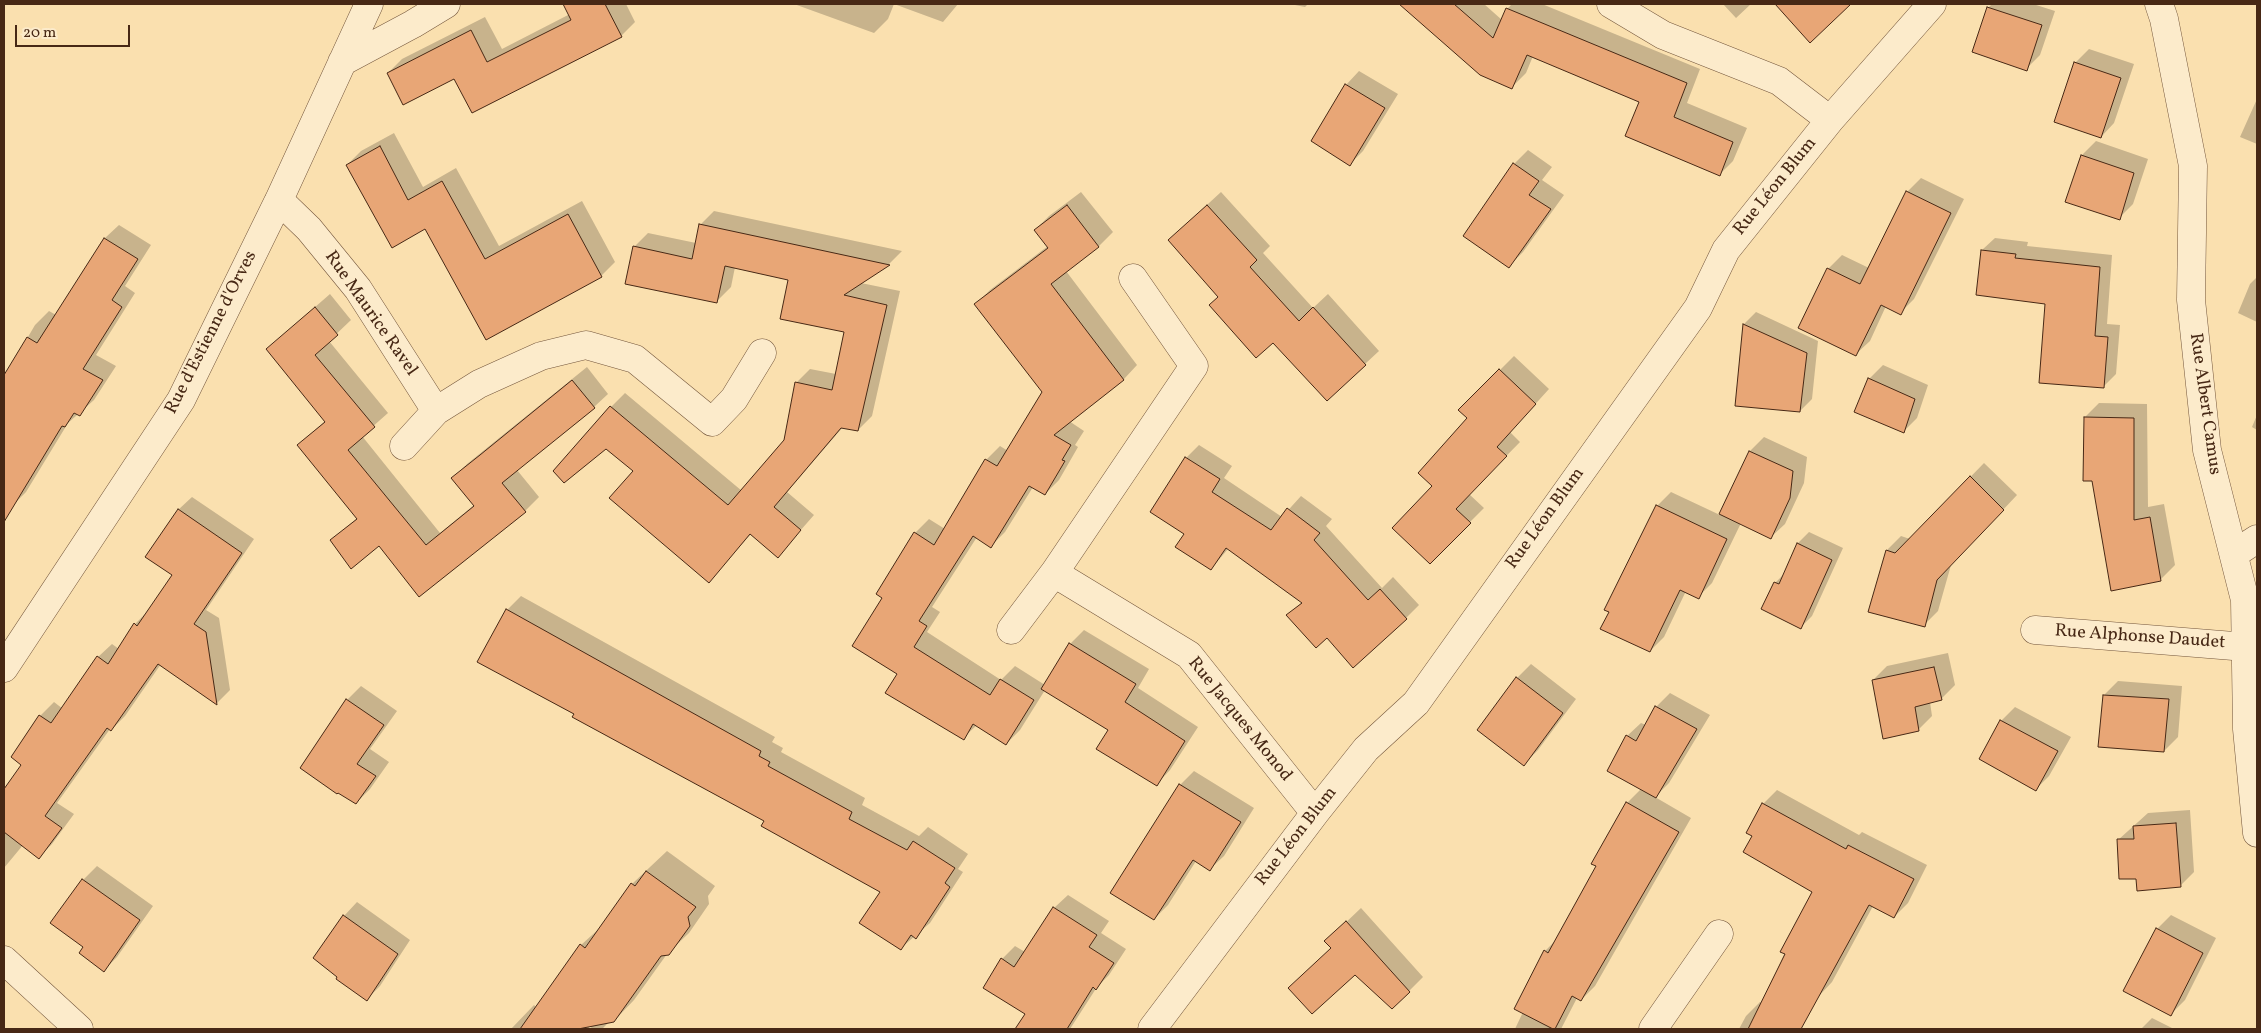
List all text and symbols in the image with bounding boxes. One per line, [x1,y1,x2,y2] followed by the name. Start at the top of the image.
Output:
[18,15,132,47] scale bar
[23,23,56,44] text: 20 m
[1730,134,1822,240] street label: Rue Léon Blum
[319,247,421,381] street label: Rue Maurice Ravel
[161,248,263,418] street label: Rue d'Estienne d'Orves
[2183,332,2225,476] street label: Rue Albert Camus
[1502,464,1590,574] street label: Rue Léon Blum
[2054,621,2226,655] street label: Rue Alphonse Daudet
[1182,653,1296,787] street label: Rue Jacques Monod
[1252,783,1342,891] street label: Rue Léon Blum

